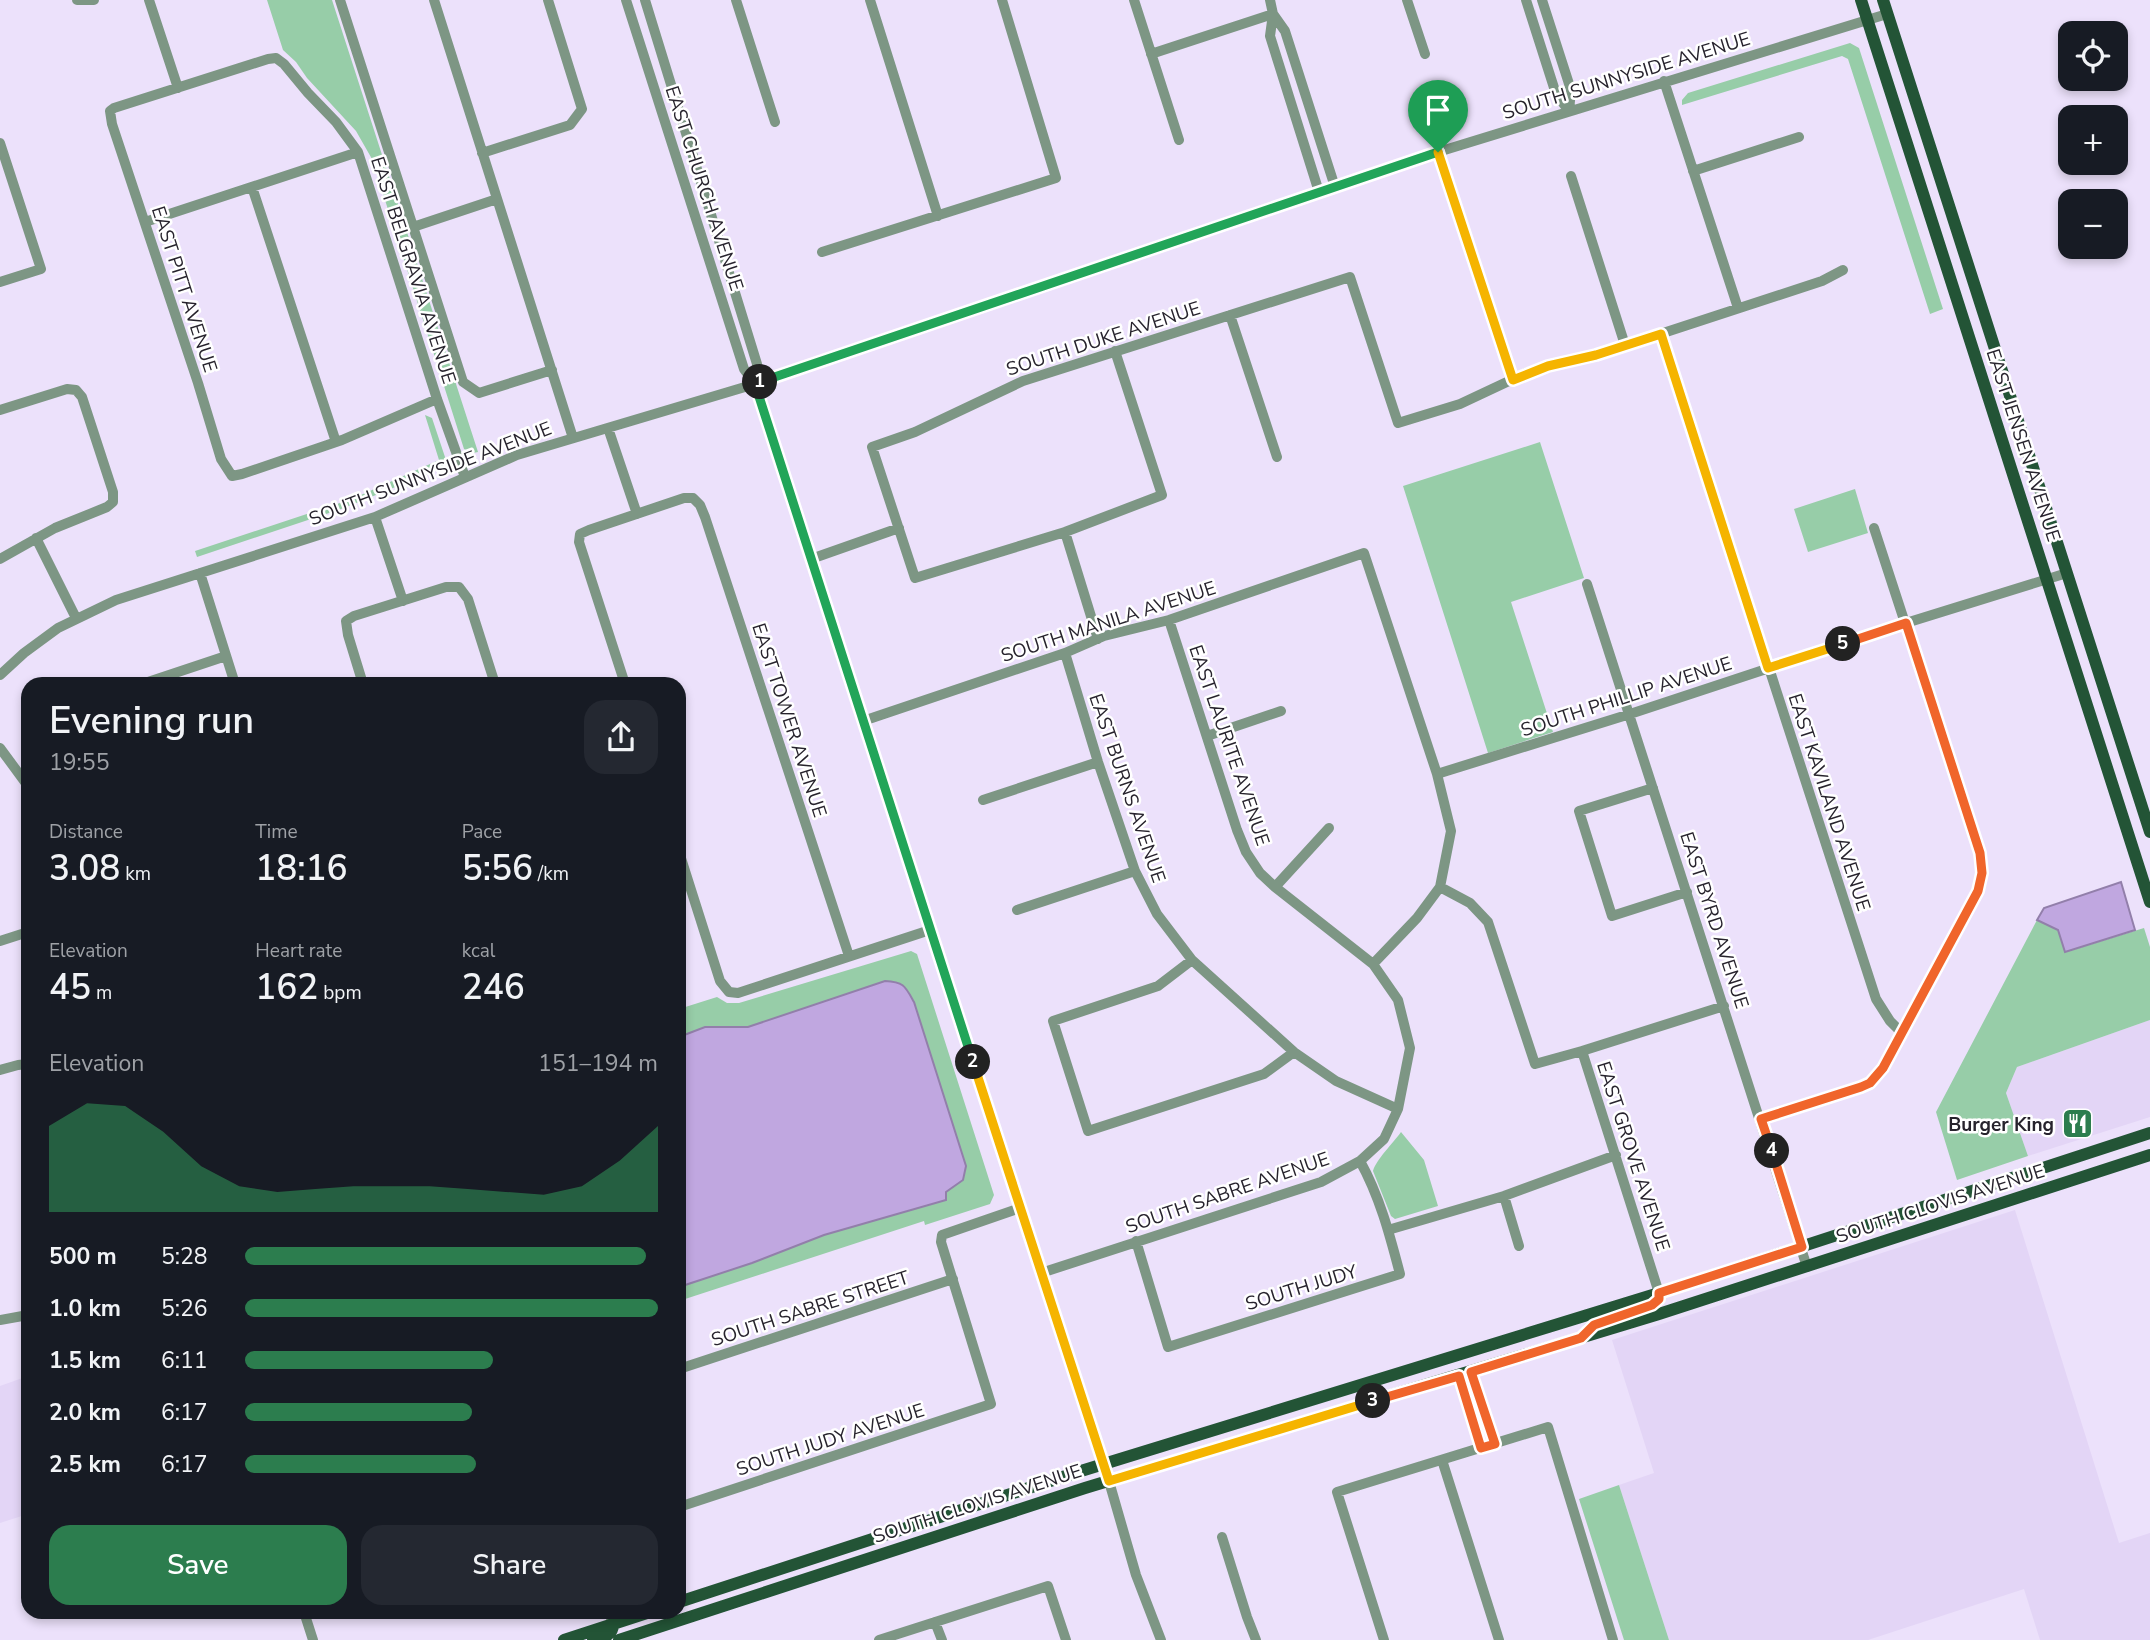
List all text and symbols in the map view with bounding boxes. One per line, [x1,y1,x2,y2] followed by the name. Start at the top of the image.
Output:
[2058,21,2128,259] map controls
[2058,21,2128,91] button: locate
[1499,26,1753,126] street label: SOUTH SUNNYSIDE AVENUE
[1408,80,1468,152] pin
[659,83,749,294] street label: EAST CHURCH AVENUE
[1419,91,1457,129] icon: arrive
[2058,105,2128,175] button: +
[364,153,462,387] street label: EAST BELGRAVIA AVENUE
[2058,189,2128,259] button: −
[145,203,223,376] street label: EAST PITT AVENUE
[1003,295,1204,383] street label: SOUTH DUKE AVENUE
[1980,346,2067,545] street label: EAST JENSEN AVENUE
[742,364,778,400] pin: 1
[754,368,765,394] text: 1
[305,416,555,532] street label: SOUTH SUNNYSIDE AVENUE
[998,575,1219,669] street label: SOUTH MANILA AVENUE
[745,620,833,821] street label: EAST TOWER AVENUE
[1826,626,1860,662] pin: 5
[1837,630,1848,656] text: 5
[1182,641,1276,849] street label: EAST LAURITE AVENUE
[1517,651,1735,743] street label: SOUTH PHILLIP AVENUE
[1082,690,1172,886] street label: EAST BURNS AVENUE
[1782,690,1877,914] street label: EAST KAVILAND AVENUE
[49,695,254,746] text: Evening run
[584,700,658,774] button: share
[49,747,109,778] text: 19:55
[49,819,123,845] text: Distance
[255,819,298,845] text: Time
[462,819,502,845] text: Pace
[1673,829,1755,1012] street label: EAST BYRD AVENUE
[49,845,120,892] text: 3.08
[255,845,348,892] text: 18:16
[462,845,533,892] text: 5:56
[120,861,151,887] text: km
[533,861,569,887] text: /km
[49,938,128,964] text: Elevation
[255,938,342,964] text: Heart rate
[462,938,495,964] text: kcal
[49,964,91,1011] text: 45
[255,964,318,1011] text: 162
[462,964,525,1011] text: 246
[91,980,112,1006] text: m
[318,980,362,1006] text: bpm
[956,1044,990,1080] pin: 2
[49,1048,144,1079] text: Elevation
[538,1048,658,1079] text: 151–194 m
[967,1048,978,1074] text: 2
[1590,1058,1676,1254] street label: EAST GROVE AVENUE
[2060,1107,2094,1141] restaurant icon: Burger King
[1948,1112,2054,1138] place label: Burger King
[1754,1134,1790,1168] pin: 4
[1766,1137,1777,1163] text: 4
[1122,1146,1333,1240] street label: SOUTH SABRE AVENUE
[1833,1158,2048,1250] street label: SOUTH CLOVIS AVENUE
[49,1241,117,1272] text: 500 m
[161,1241,208,1272] text: 5:28
[1242,1258,1361,1317] street label: SOUTH JUDY
[708,1264,913,1353] street label: SOUTH SABRE STREET
[49,1293,121,1324] text: 1.0 km
[161,1293,208,1324] text: 5:26
[49,1345,121,1376] text: 1.5 km
[161,1345,208,1376] text: 6:11
[1356,1384,1390,1418] pin: 3
[1367,1387,1378,1413] text: 3
[49,1397,121,1428] text: 2.0 km
[161,1397,208,1428] text: 6:17
[733,1397,928,1483] street label: SOUTH JUDY AVENUE
[49,1449,121,1480] text: 2.5 km
[161,1449,208,1480] text: 6:17
[870,1458,1085,1550] street label: SOUTH CLOVIS AVENUE
[49,1525,347,1605] button: Save
[361,1525,658,1605] button: Share

